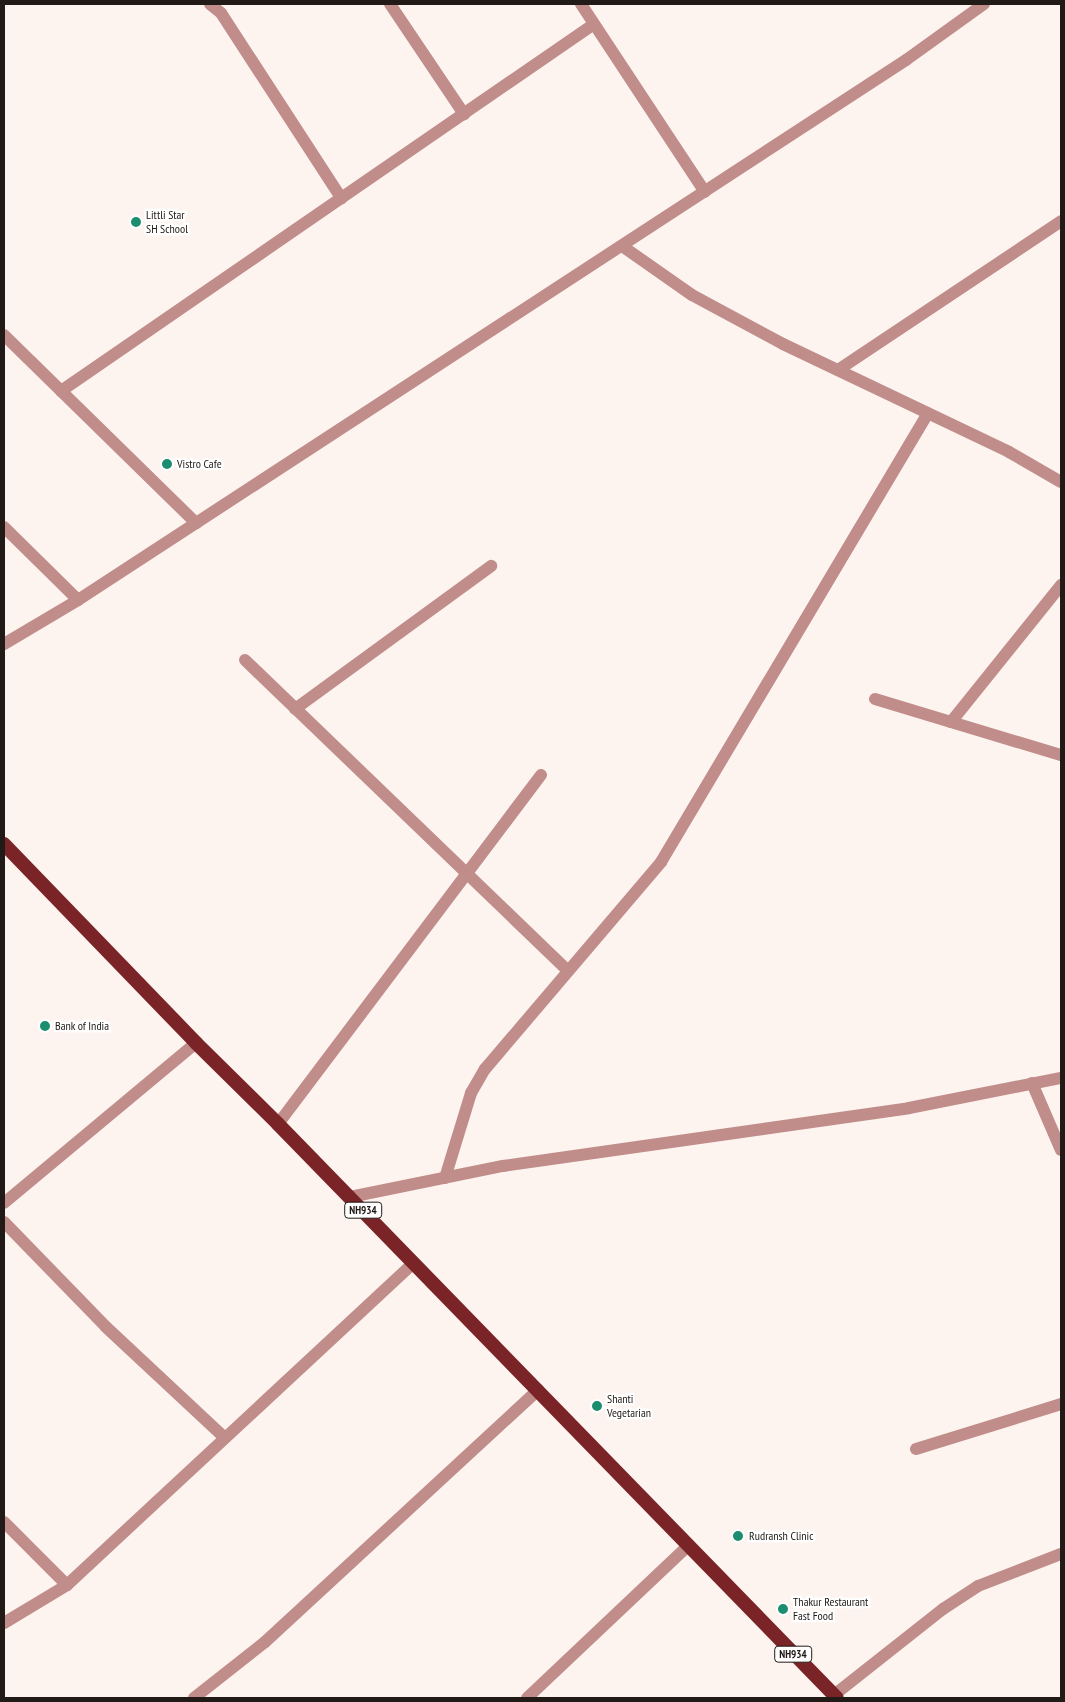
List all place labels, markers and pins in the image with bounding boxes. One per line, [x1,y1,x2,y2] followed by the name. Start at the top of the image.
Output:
[146,208,188,236] place label: Littli Star SH School
[130,216,142,228] marker: Littli Star SH School
[177,457,222,471] place label: Vistro Cafe
[161,458,173,470] marker: Vistro Cafe
[55,1019,109,1033] place label: Bank of India
[39,1020,51,1032] marker: Bank of India
[607,1392,651,1420] place label: Shanti Vegetarian
[591,1400,603,1412] marker: Shanti Vegetarian
[731,1529,745,1543] marker: Rudransh Clinic
[749,1529,813,1543] place label: Rudransh Clinic
[793,1595,868,1623] place label: Thakur Restaurant Fast Food
[777,1603,789,1615] marker: Thakur Restaurant Fast Food

